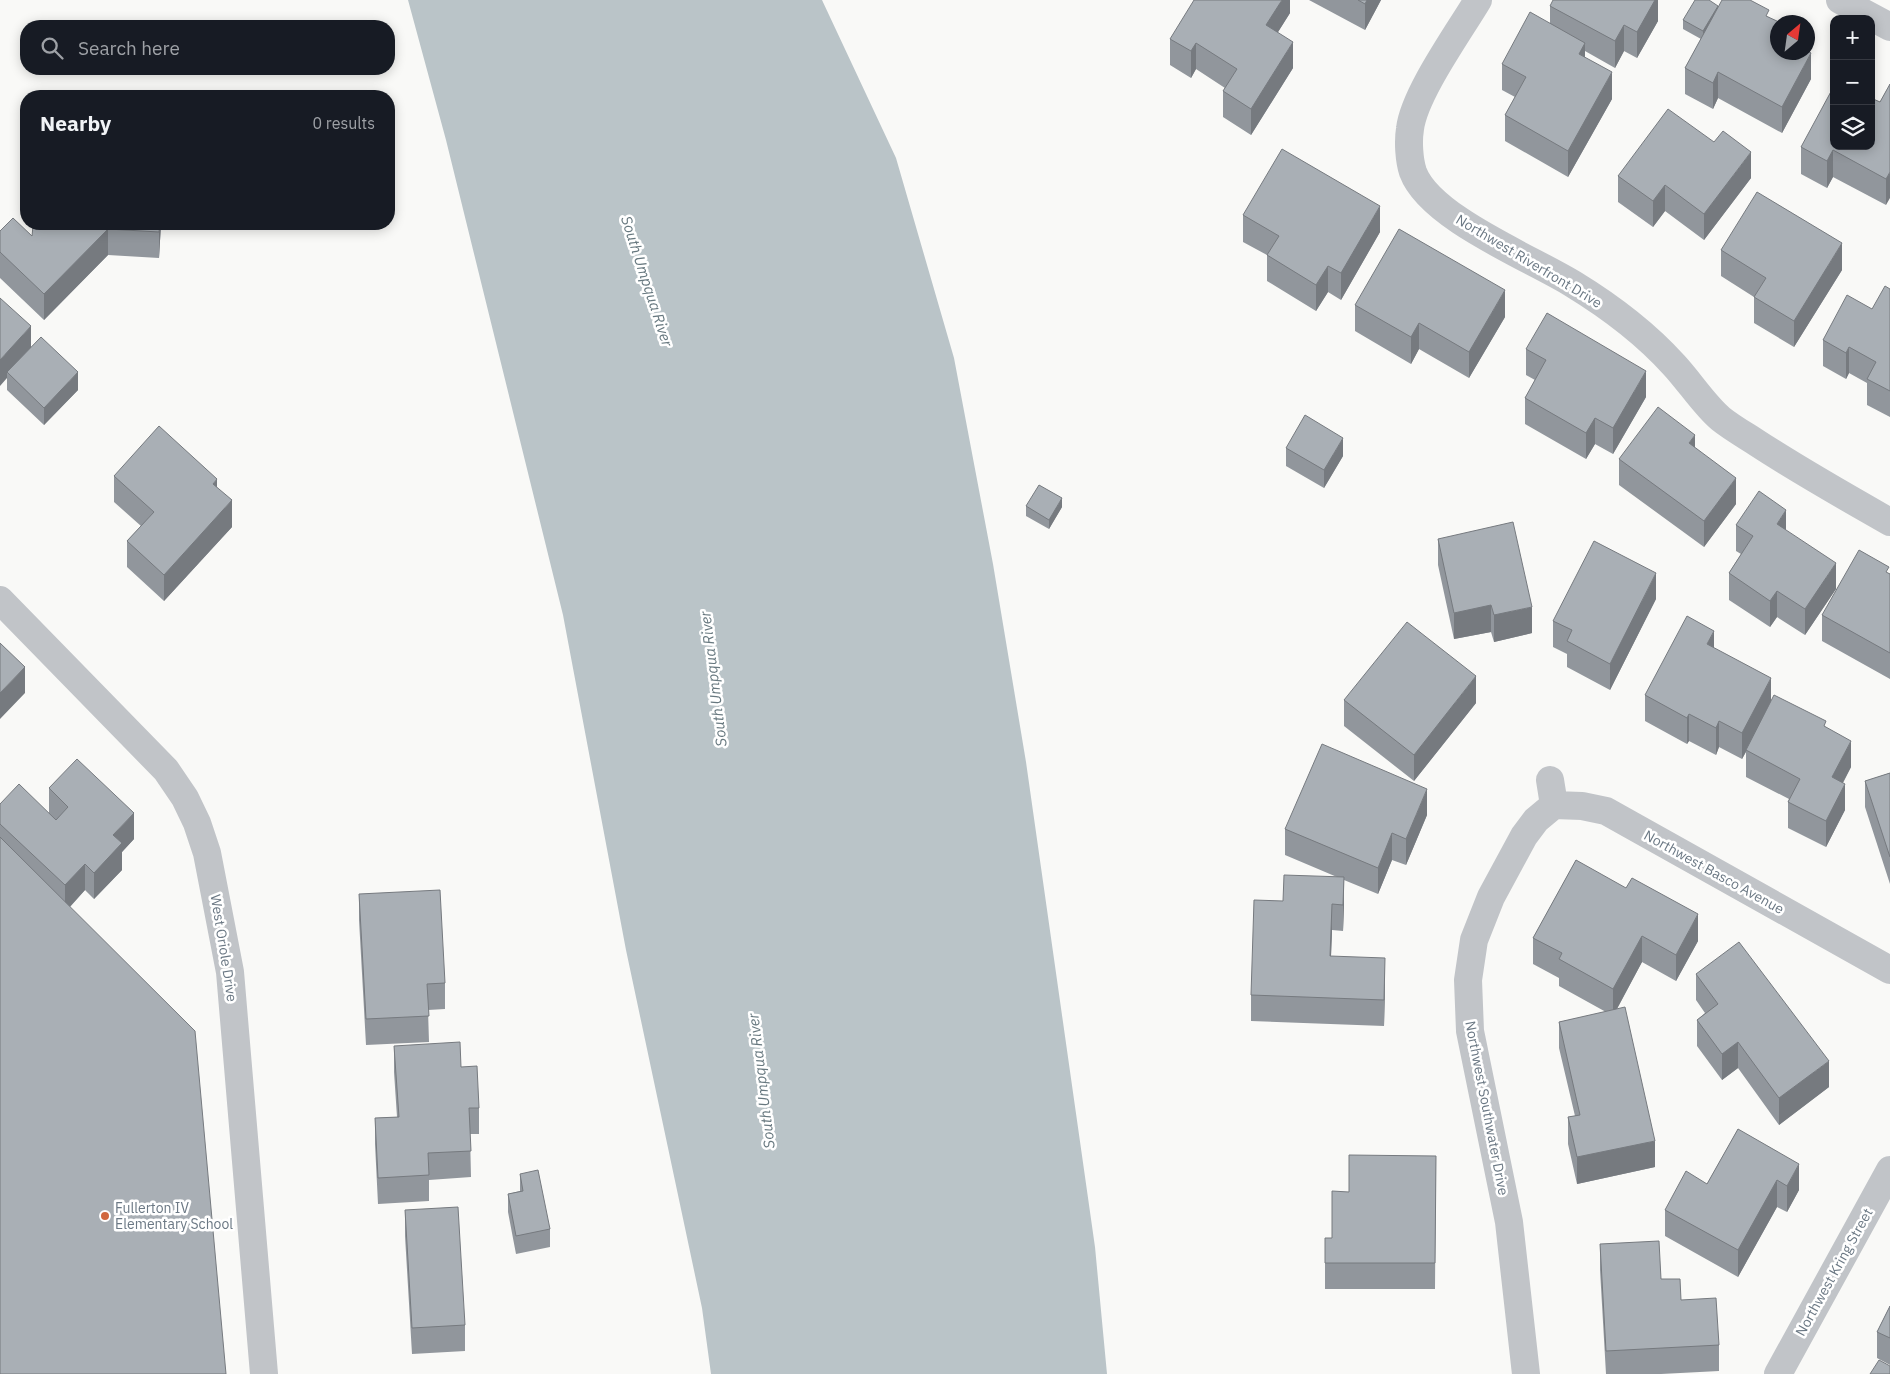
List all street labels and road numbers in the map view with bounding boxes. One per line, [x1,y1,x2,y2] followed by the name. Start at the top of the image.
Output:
[1453,210,1606,312] street label: Northwest Riverfront Drive
[1641,826,1787,918] street label: Northwest Basco Avenue
[207,893,241,1003] street label: West Oriole Drive
[1461,1019,1513,1197] street label: Northwest Southwater Drive
[1791,1205,1877,1339] street label: Northwest Kring Street

